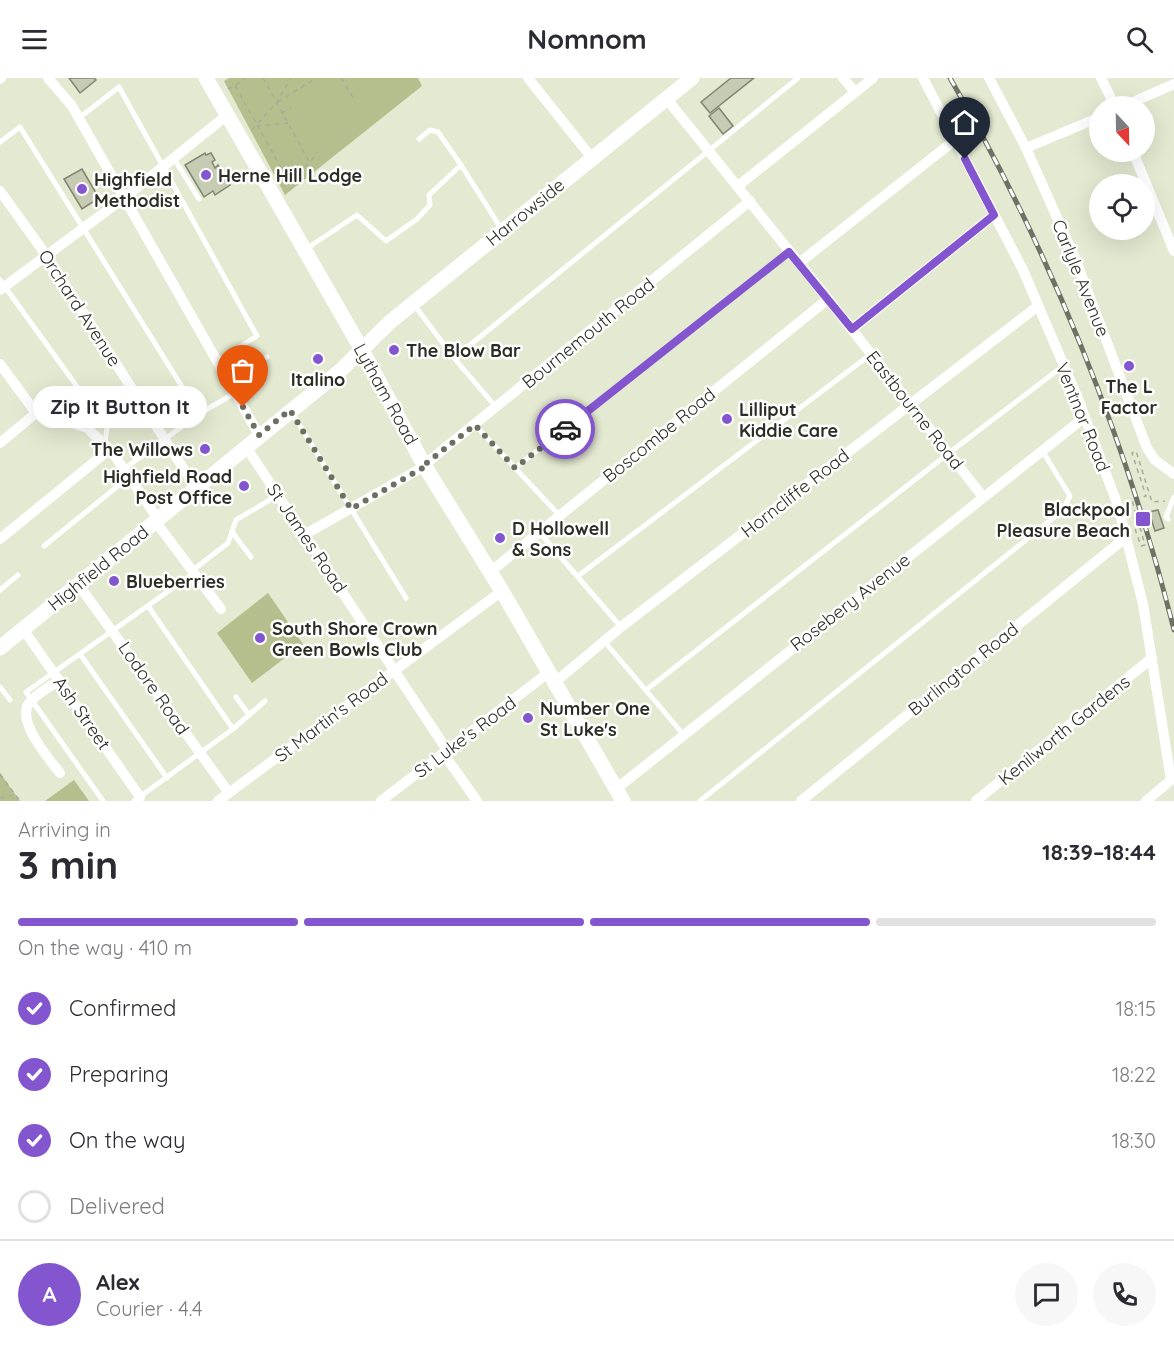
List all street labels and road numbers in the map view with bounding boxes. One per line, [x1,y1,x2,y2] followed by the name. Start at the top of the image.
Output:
[481,173,569,251] street label: Harrowside
[1047,216,1115,340] street label: Carlyle Avenue
[34,245,126,371] street label: Orchard Avenue
[517,273,659,393] street label: Bournemouth Road
[349,339,423,449] street label: Lytham Road
[861,346,969,474] street label: Eastbourne Road
[1051,359,1115,475] street label: Ventnor Road
[598,383,720,487] street label: Boscombe Road
[736,444,854,542] street label: Horncliffe Road
[262,479,352,597] street label: St James Road
[43,520,153,616] street label: Highfield Road
[785,548,915,656] street label: Rosebery Avenue
[903,617,1023,721] street label: Burlington Road
[113,637,195,739] street label: Lodore Road
[270,667,392,767] street label: St Martin's Road
[994,670,1134,790] street label: Kenilworth Gardens
[48,672,116,754] street label: Ash Street
[409,691,521,783] street label: St Luke's Road

